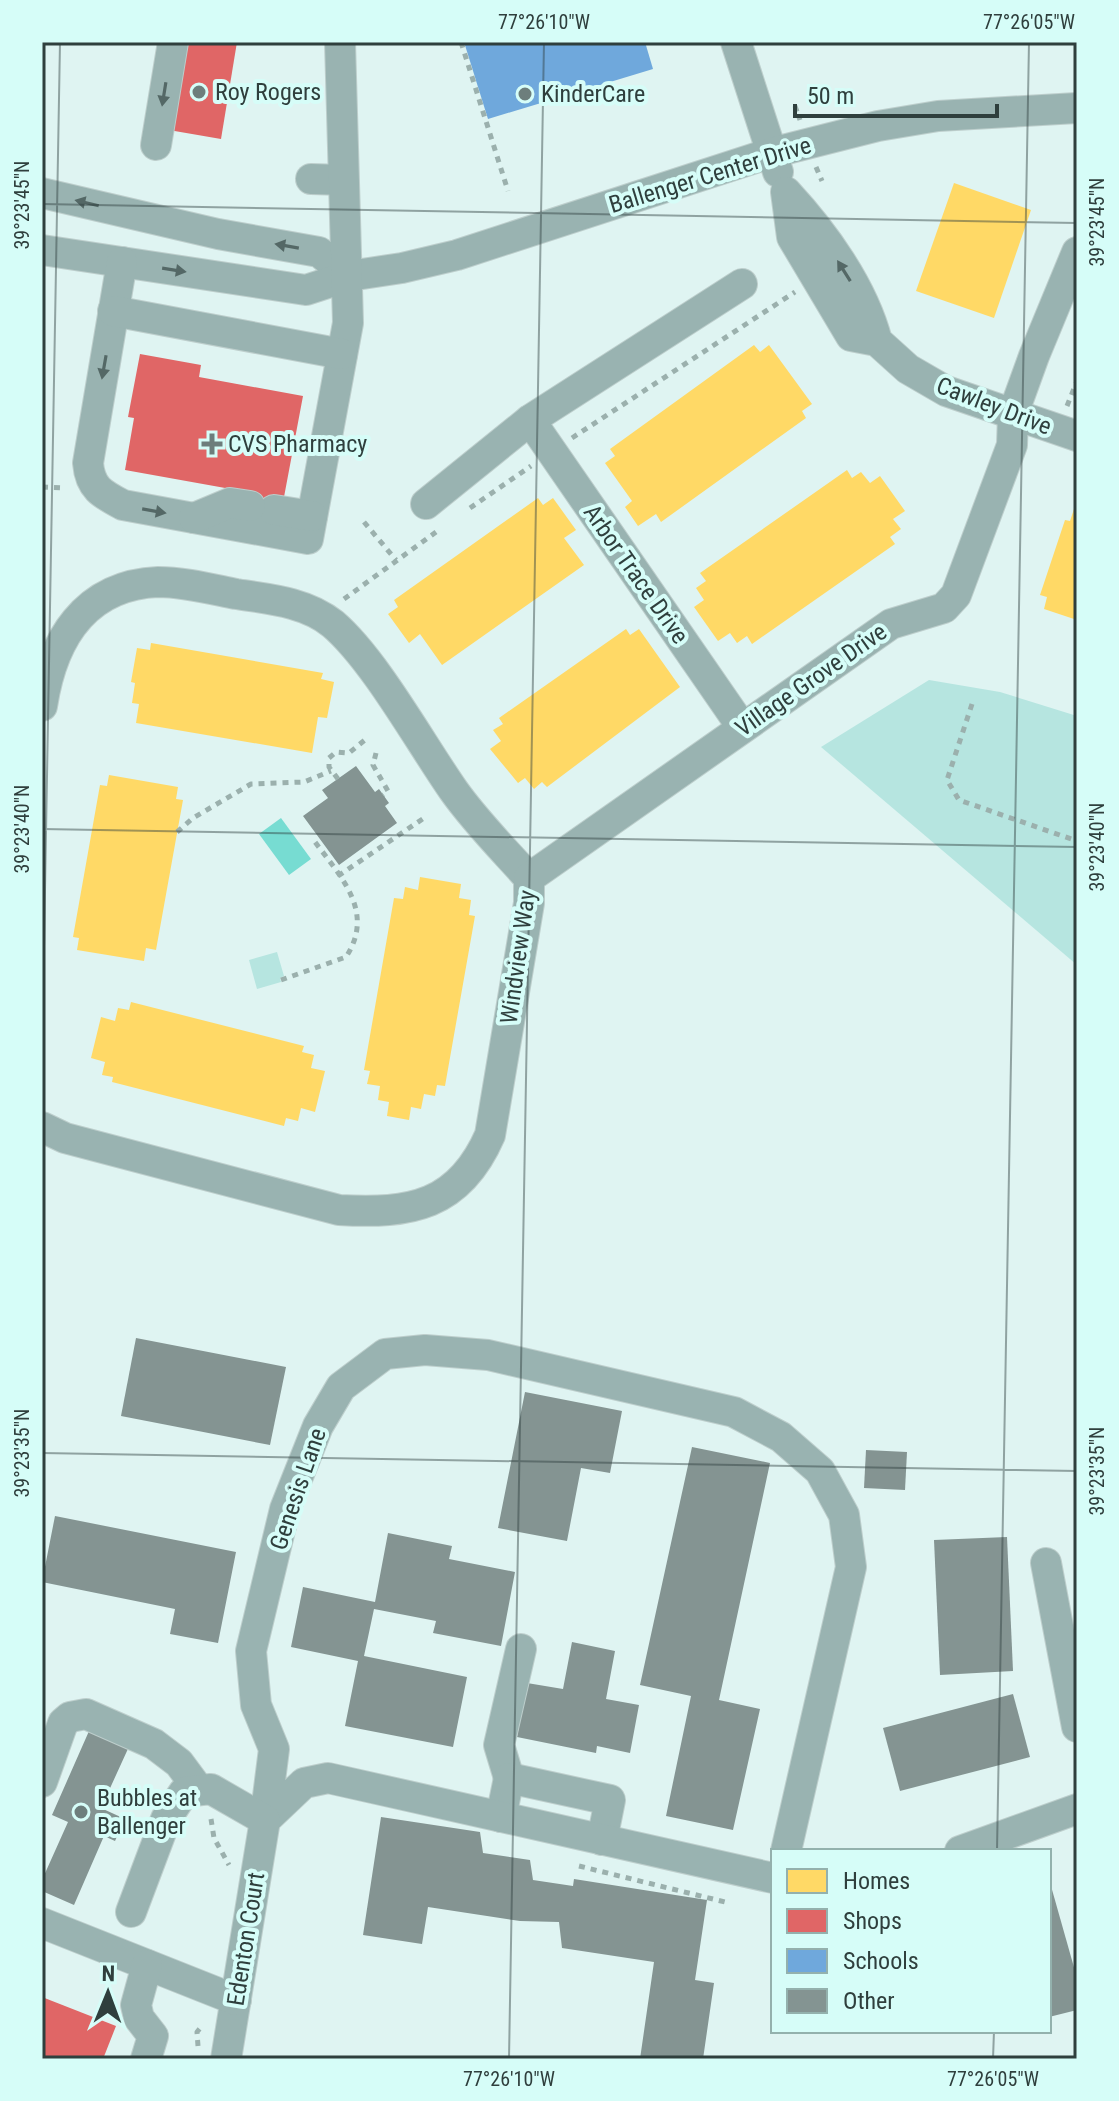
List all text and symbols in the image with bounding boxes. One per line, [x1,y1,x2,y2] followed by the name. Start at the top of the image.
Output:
[498,10,590,34] text: 77°26'10"W
[983,10,1075,34] text: 77°26'05"W
[795,68,997,118] scale bar
[215,78,321,106] place label: Roy Rogers
[541,80,645,108] place label: KinderCare
[158,81,170,106] one-way arrow
[807,82,854,110] text: 50 m
[190,83,208,101] marker: Roy Rogers
[516,85,534,103] marker: KinderCare
[606,131,814,219] street label: Ballenger Center Drive
[10,160,34,250] text: 39°23'45"N
[1085,177,1109,267] text: 39°23'45"N
[75,196,100,208] one-way arrow
[274,240,299,252] one-way arrow
[837,260,851,282] one-way arrow
[162,264,187,277] one-way arrow
[97,354,110,379] one-way arrow
[933,371,1055,441] street label: Cawley Drive
[228,430,367,458] place label: CVS Pharmacy
[203,435,221,453] marker: CVS Pharmacy
[578,499,694,649] street label: Arbor Trace Drive
[142,506,167,518] one-way arrow
[730,617,892,743] street label: Village Grove Drive
[10,784,34,874] text: 39°23'40"N
[1085,802,1109,892] text: 39°23'40"N
[495,888,541,1026] street label: Windview Way
[10,1408,34,1498] text: 39°23'35"N
[264,1424,332,1554] street label: Genesis Lane
[1085,1426,1109,1516] text: 39°23'35"N
[97,1784,197,1840] place label: Bubbles at Ballenger
[72,1803,90,1821] marker: Bubbles at Ballenger
[771,1849,1051,2033] legend
[843,1867,910,1895] text: Homes
[222,1870,270,2008] street label: Edenton Court
[843,1907,902,1935] text: Shops
[843,1947,919,1975] text: Schools
[68,1953,148,2033] north arrow
[101,1961,115,1986] text: N
[843,1987,895,2015] text: Other
[463,2067,555,2091] text: 77°26'10"W
[947,2067,1039,2091] text: 77°26'05"W

